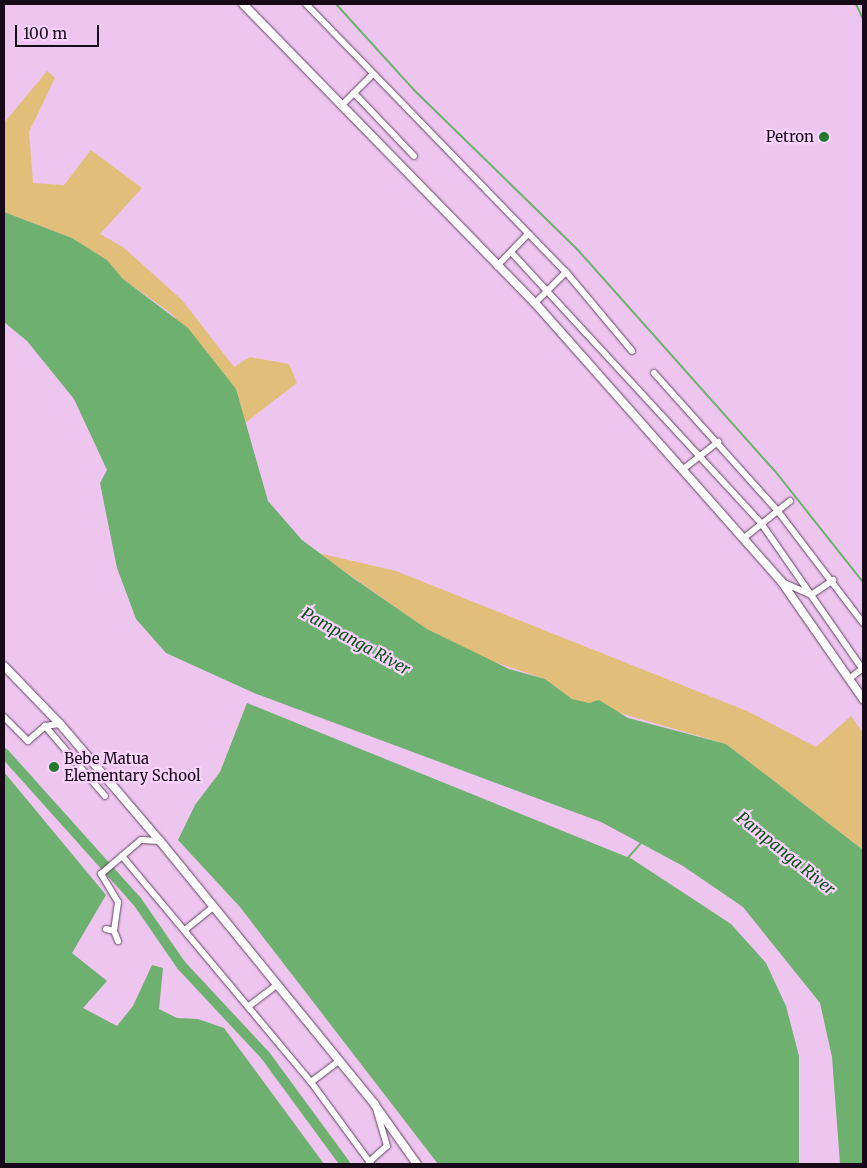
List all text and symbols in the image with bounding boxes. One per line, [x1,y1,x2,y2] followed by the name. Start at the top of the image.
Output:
[18,15,101,47] scale bar
[23,24,67,43] text: 100 m
[766,128,814,146] place label: Petron
[818,131,830,143] marker: Petron
[299,603,413,679] water label: Pampanga River
[64,749,201,784] place label: Bebe Matua Elementary School
[48,761,60,773] marker: Bebe Matua Elementary School
[733,808,839,898] water label: Pampanga River

